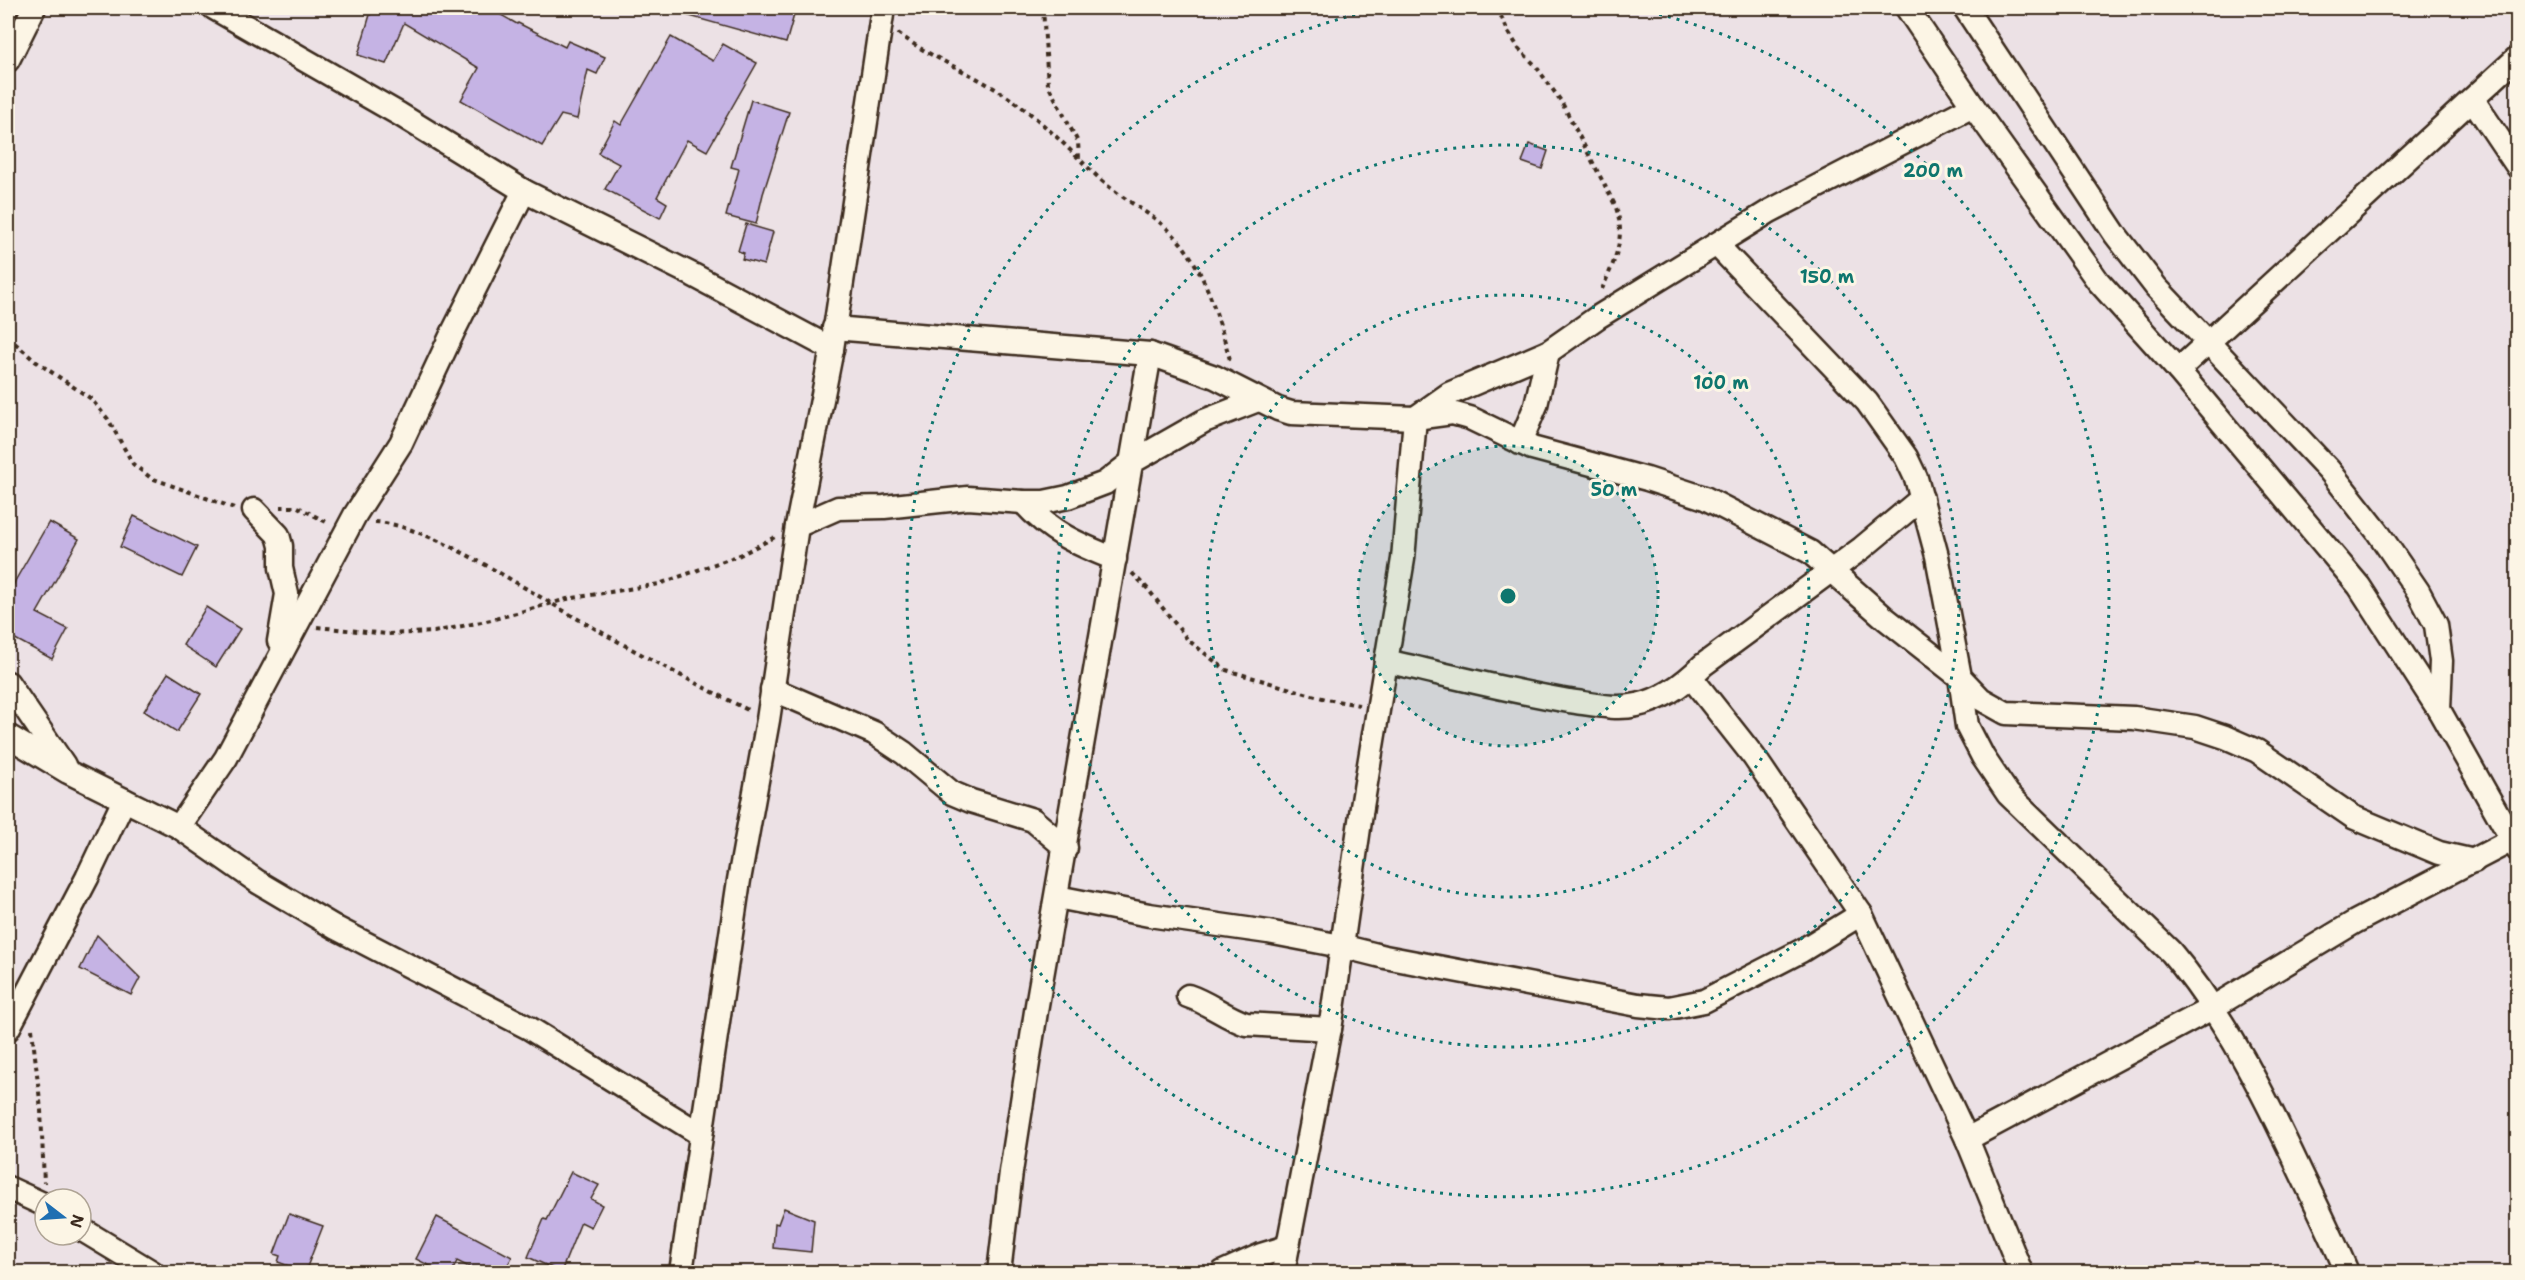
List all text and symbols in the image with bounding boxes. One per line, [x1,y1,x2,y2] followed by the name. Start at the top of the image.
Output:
[1903,159,1964,183] text: 200 m
[1800,265,1855,289] text: 150 m
[1693,371,1749,395] text: 100 m
[1591,478,1638,502] text: 50 m
[1498,586,1518,606] centre of rings
[33,1187,93,1247] north arrow
[65,1212,89,1230] text: N

